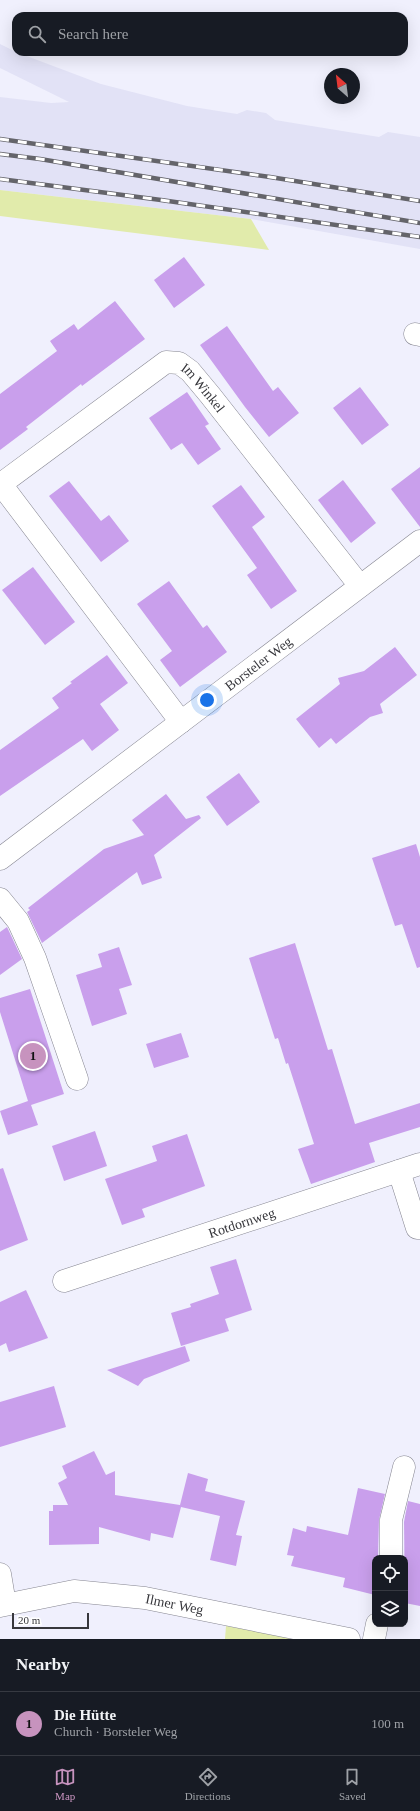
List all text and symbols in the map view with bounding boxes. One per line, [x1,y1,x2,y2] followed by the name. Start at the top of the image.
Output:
[12,12,408,56] search box
[26,23,48,45] icon: search
[58,26,128,42] text: Search here
[324,68,360,104] north arrow
[178,360,228,415] street label: Im Winkel
[222,634,295,694] street label: Borsteler Weg
[197,690,217,710] your location
[20,1041,46,1071] pin: 1
[207,1205,277,1241] street label: Rotdornweg
[372,1555,408,1627] map controls
[372,1555,408,1591] button: locate
[144,1591,205,1618] street label: Ilmer Weg
[372,1591,408,1627] button: layers
[12,1611,89,1630] scale bar
[18,1614,40,1626] text: 20 m
[16,1655,70,1674] text: Nearby
[54,1707,116,1723] text: Die Hütte
[26,1716,32,1731] text: 1
[371,1716,404,1731] text: 100 m
[54,1724,177,1739] text: Church · Borsteler Weg
[54,1766,76,1802] tab: Map
[185,1766,230,1802] tab: Directions
[339,1766,366,1802] tab: Saved

